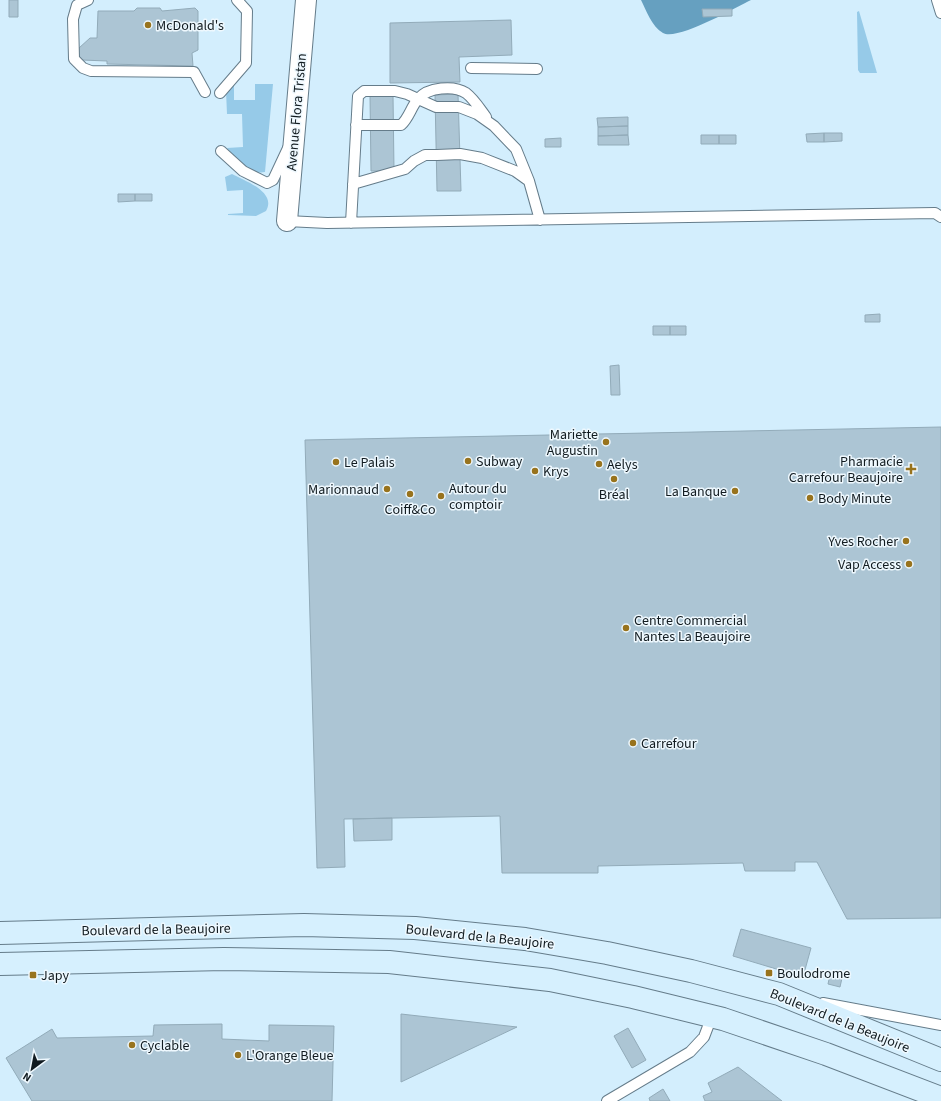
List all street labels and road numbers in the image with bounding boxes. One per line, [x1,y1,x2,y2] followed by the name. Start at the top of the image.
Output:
[282,52,312,172] street label: Avenue Flora Tristan
[81,919,231,941] street label: Boulevard de la Beaujoire
[405,919,555,955] street label: Boulevard de la Beaujoire
[767,984,913,1058] street label: Boulevard de la Beaujoire

